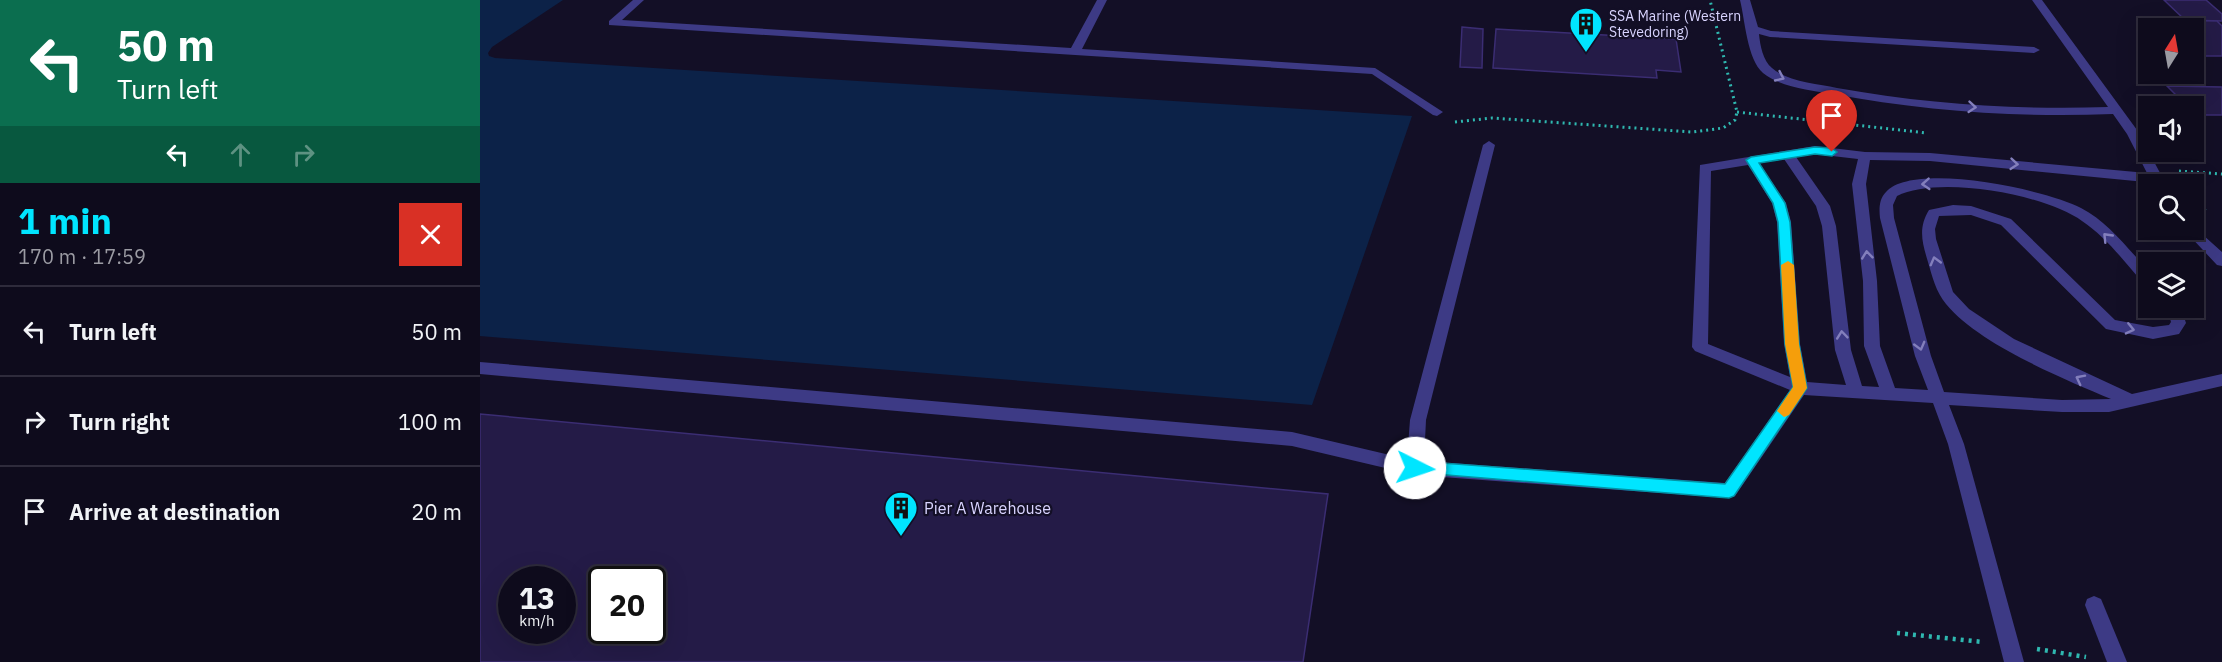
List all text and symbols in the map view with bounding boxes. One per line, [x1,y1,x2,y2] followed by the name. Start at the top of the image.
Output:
[1568,6,1604,53] building icon: SSA Marine (Western Stevedoring)
[1609,7,1741,41] place label: SSA Marine (Western Stevedoring)
[117,18,215,73] text: 50 m
[2138,18,2204,84] north arrow
[2138,18,2204,318] map controls
[18,24,96,102] icon: left
[1773,69,1784,81] one-way arrow
[117,71,218,106] text: Turn left
[1806,90,1857,152] pin
[2138,96,2204,162] button: sound
[1815,99,1848,132] icon: arrive
[1967,100,1976,113] one-way arrow
[161,138,194,171] icon: left
[224,138,257,171] icon: ahead
[287,138,320,171] icon: right
[2009,157,2018,170] one-way arrow
[2138,174,2204,240] button: search
[1921,177,1930,190] one-way arrow
[18,197,112,244] text: 1 min
[399,203,462,266] button: close
[2104,234,2115,245] one-way arrow
[18,243,146,270] text: 170 m · 17:59
[1861,250,1874,259] one-way arrow
[2138,252,2204,318] button: layers
[1930,256,1942,267] one-way arrow
[18,315,51,348] icon: left
[69,317,157,346] text: Turn left
[411,317,462,346] text: 50 m
[2125,322,2135,335] one-way arrow
[1836,331,1849,340] one-way arrow
[1913,340,1925,351] one-way arrow
[2076,375,2087,386] one-way arrow
[18,405,51,438] icon: right
[69,407,170,436] text: Turn right
[398,407,462,436] text: 100 m
[1383,436,1447,500] position arrow
[883,490,919,537] building icon: Pier A Warehouse
[18,495,51,528] icon: arrive
[69,497,280,526] text: Arrive at destination
[411,497,462,526] text: 20 m
[924,498,1051,518] place label: Pier A Warehouse
[588,566,666,644] speed limit sign: 20
[519,578,555,617] text: 13
[519,611,555,630] text: km/h

